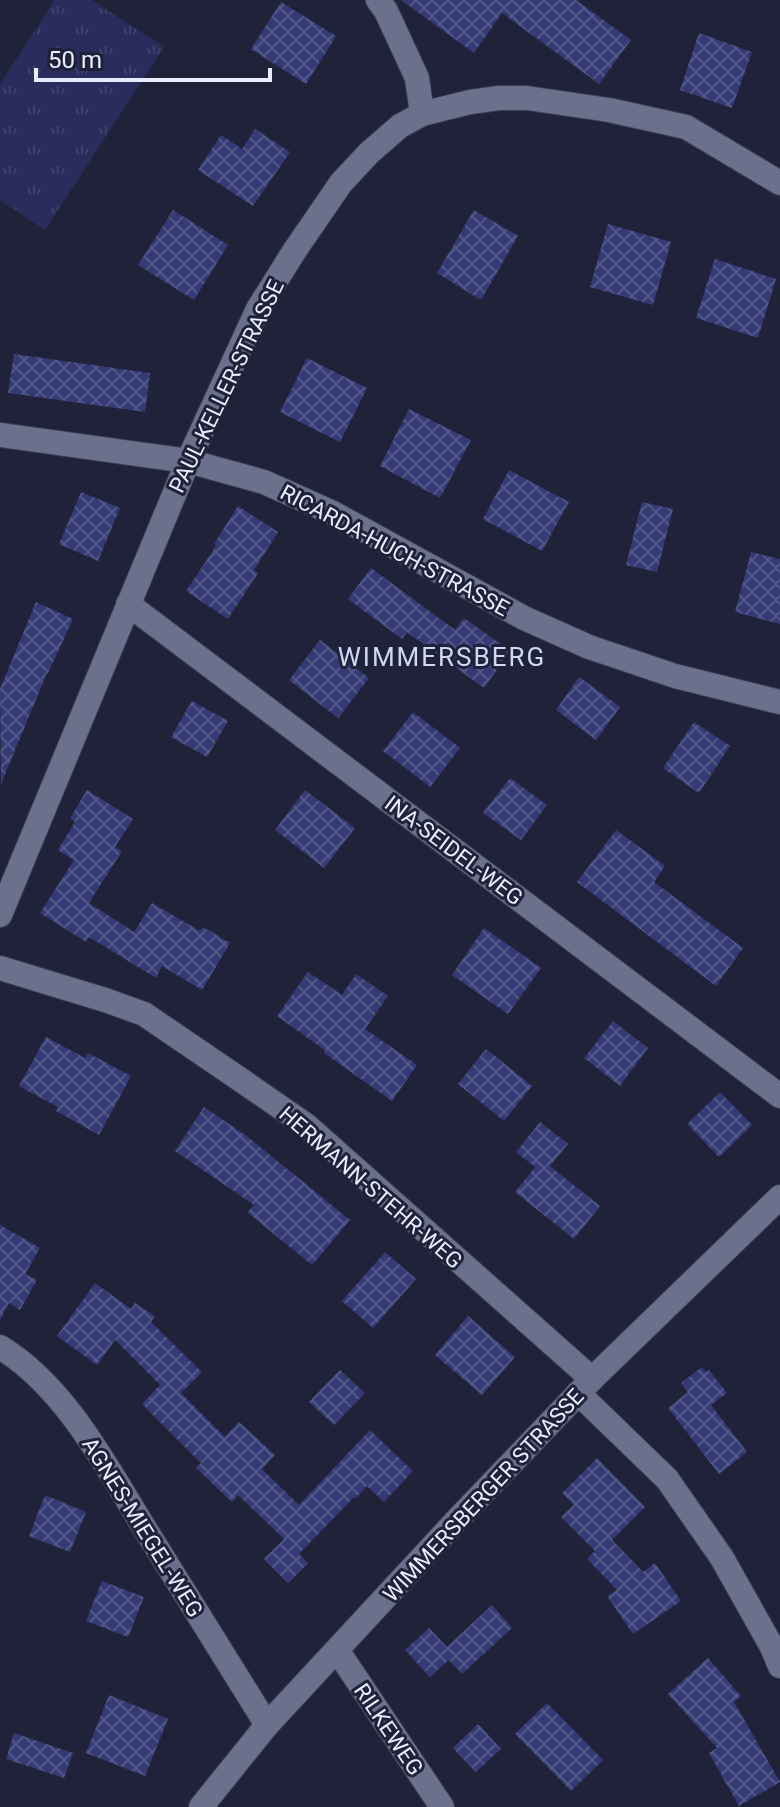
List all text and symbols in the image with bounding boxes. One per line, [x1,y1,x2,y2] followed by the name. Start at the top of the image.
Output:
[36,32,270,82] scale bar
[48,46,102,74] text: 50 m
[164,276,289,497] street label: PAUL-KELLER-STRASSE
[276,479,513,621] street label: RICARDA-HUCH-STRASSE
[338,642,546,672] district label: WIMMERSBERG
[380,791,527,910] street label: INA-SEIDEL-WEG
[274,1101,467,1274] street label: HERMANN-STEHR-WEG
[378,1384,589,1607] street label: WIMMERSBERGER STRASSE
[77,1433,208,1622] street label: AGNES-MIEGEL-WEG
[349,1679,428,1780] street label: RILKEWEG

